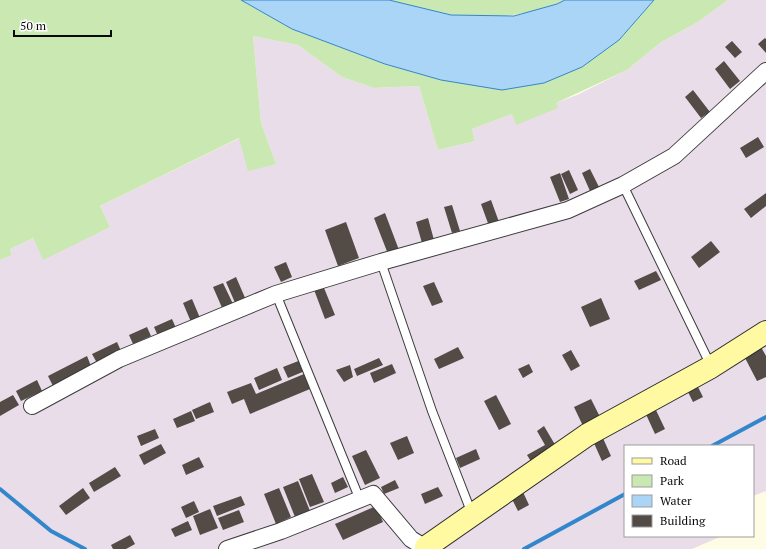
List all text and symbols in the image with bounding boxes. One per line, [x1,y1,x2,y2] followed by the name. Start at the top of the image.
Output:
[14,12,111,38] scale bar
[20,18,47,33] text: 50 m
[624,445,754,537] legend
[660,453,687,468] text: Road
[660,473,685,488] text: Park
[660,493,692,508] text: Water
[660,513,706,528] text: Building

